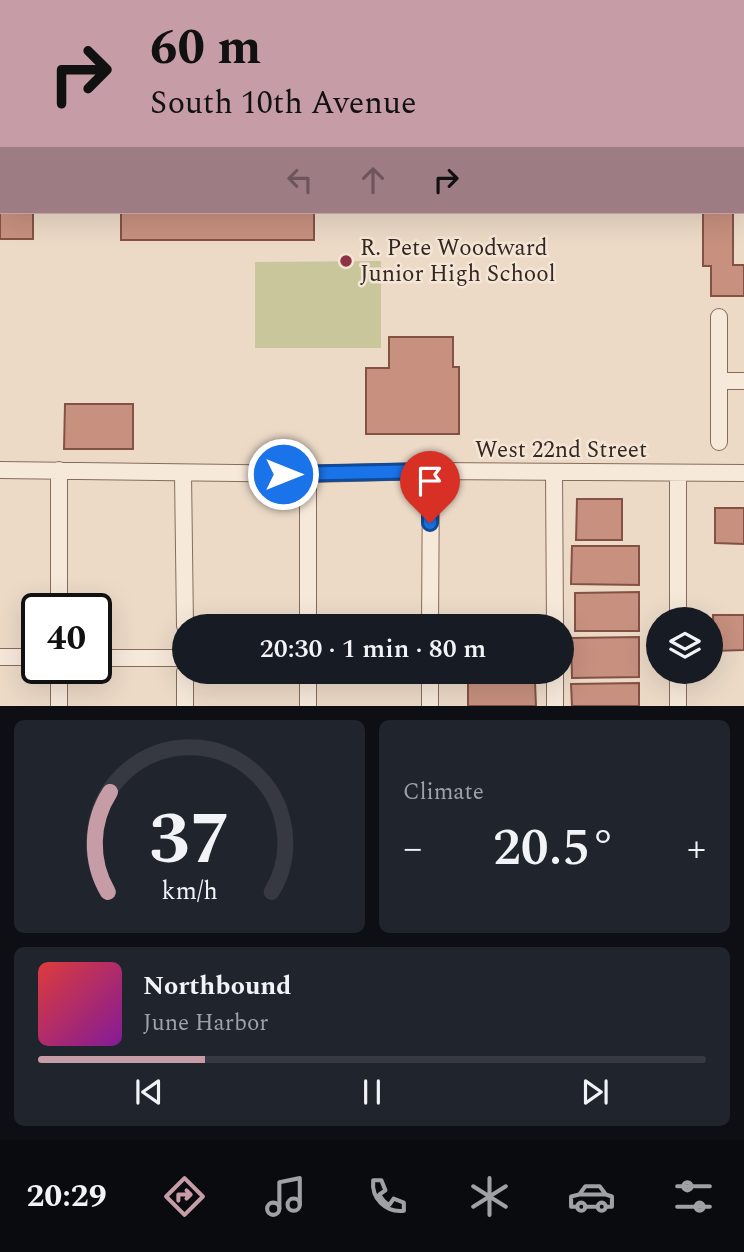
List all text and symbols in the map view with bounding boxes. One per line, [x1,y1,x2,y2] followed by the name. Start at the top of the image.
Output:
[150,11,261,86] text: 60 m
[35,28,126,119] icon: right
[150,79,416,128] text: South 10th Avenue
[281,161,319,199] icon: left
[354,161,392,199] icon: ahead
[427,161,465,199] icon: right
[360,231,556,292] place label: R. Pete Woodward Junior High School
[338,253,354,269] marker: R. Pete Woodward Junior High School
[475,433,647,468] street label: West 22nd Street
[246,437,320,511] position arrow
[400,451,460,523] pin
[411,462,449,500] icon: arrive
[21,593,112,684] speed limit sign: 40
[646,607,723,684] map controls
[646,607,723,684] button: layers
[260,629,486,669] text: 20:30 · 1 min · 80 m
[403,775,484,810] text: Climate
[149,786,230,897] text: 37
[493,809,616,888] text: 20.5°
[403,820,422,878] text: −
[687,820,706,878] text: +
[161,873,218,911] text: km/h
[143,966,291,1006] text: Northbound
[143,1006,268,1041] text: June Harbor
[130,1073,168,1111] icon: previous
[353,1073,391,1111] icon: pause
[576,1073,614,1111] icon: next
[26,1172,107,1221] text: 20:29
[160,1172,209,1221] icon: directions
[261,1172,310,1221] icon: music
[363,1172,412,1221] icon: phone
[465,1172,514,1221] icon: climate
[567,1172,616,1221] icon: car
[669,1172,718,1221] icon: filters

